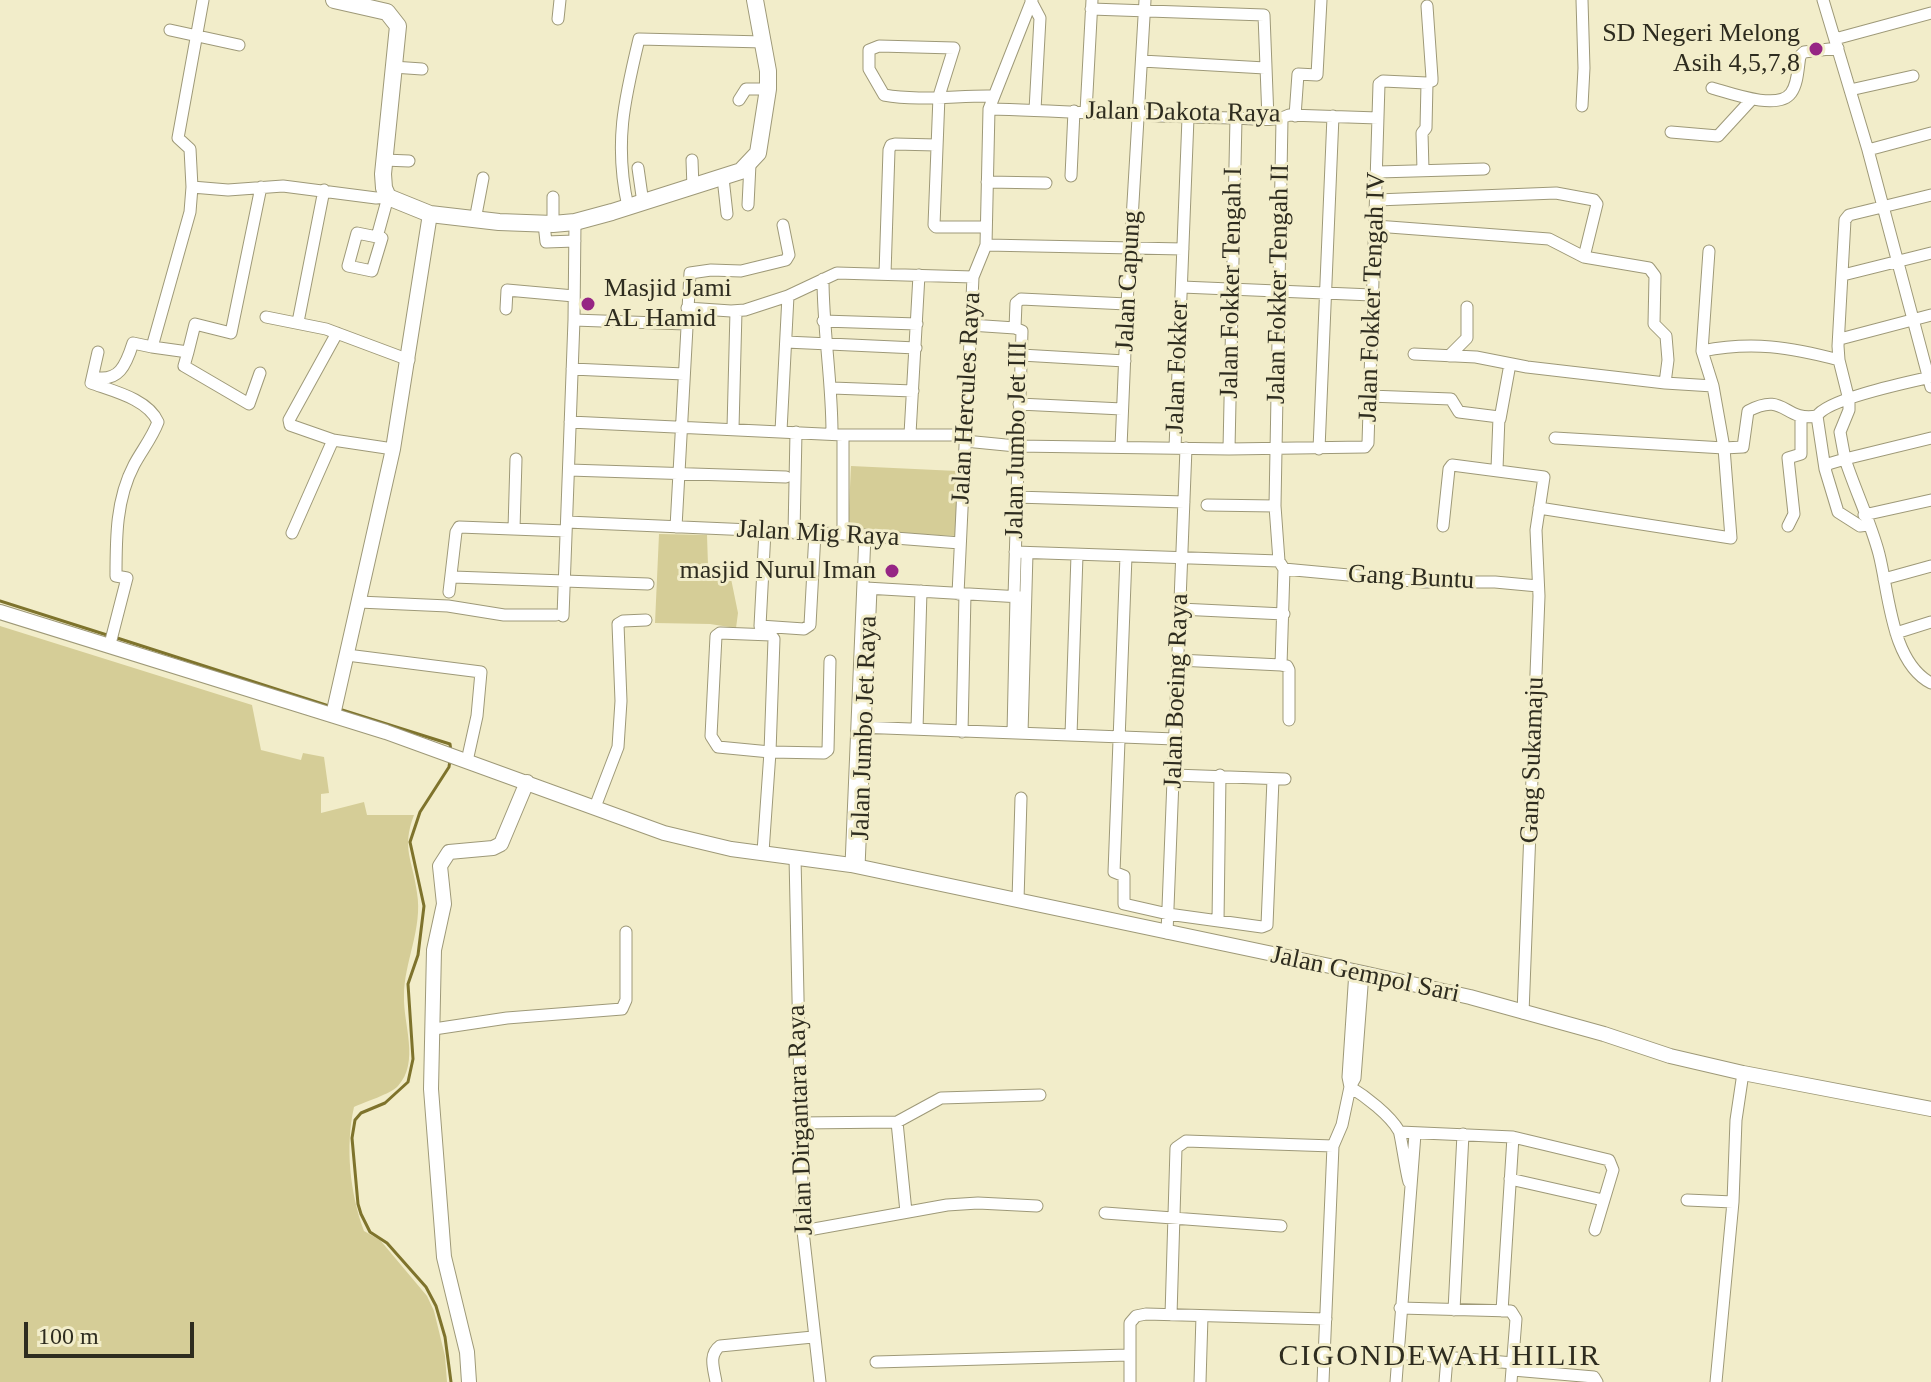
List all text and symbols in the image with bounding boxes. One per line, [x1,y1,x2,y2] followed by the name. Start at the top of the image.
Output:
[1602,18,1800,80] place label: SD Negeri Melong Asih 4,5,7,8
[1807,40,1825,58] marker: SD Negeri Melong Asih 4,5,7,8
[1085,96,1281,130] street label: Jalan Dakota Raya
[1261,164,1297,404] street label: Jalan Fokker Tengah II
[1214,167,1250,399] street label: Jalan Fokker Tengah I
[1353,171,1393,423] street label: Jalan Fokker Tengah IV
[1110,210,1148,352] street label: Jalan Capung
[604,273,732,334] place label: Masjid Jami AL Hamid
[946,291,988,505] street label: Jalan Hercules Raya
[579,295,597,313] marker: Masjid Jami AL Hamid
[1160,300,1196,434] street label: Jalan Fokker
[1000,341,1034,539] street label: Jalan Jumbo Jet III
[736,514,900,554] street label: Jalan Mig Raya
[680,555,876,587] place label: masjid Nurul Iman
[1347,559,1475,597] street label: Gang Buntu
[883,562,901,580] marker: masjid Nurul Iman
[1158,593,1196,789] street label: Jalan Boeing Raya
[845,615,885,841] street label: Jalan Jumbo Jet Raya
[1514,676,1552,844] street label: Gang Sukamaju
[1268,940,1462,1010] street label: Jalan Gempol Sari
[781,1004,821,1236] street label: Jalan Dirgantara Raya
[28,1306,198,1356] scale bar
[38,1323,99,1349] text: 100 m
[1279,1339,1601,1375] district label: CIGONDEWAH HILIR

